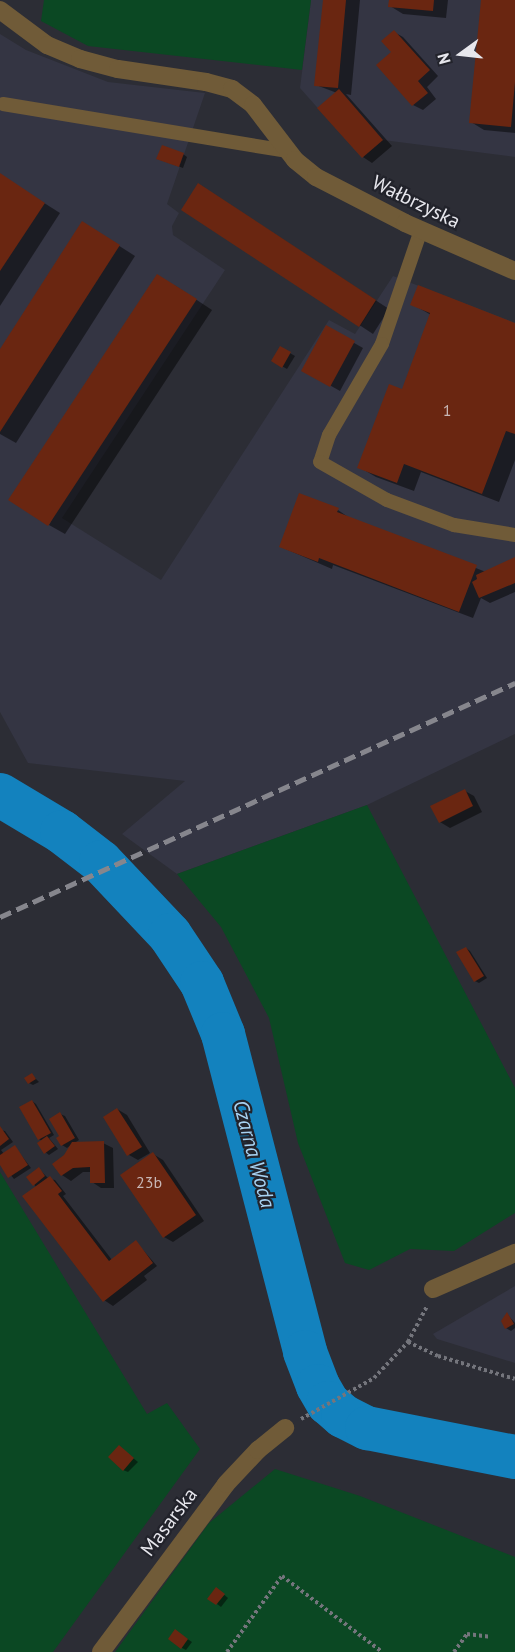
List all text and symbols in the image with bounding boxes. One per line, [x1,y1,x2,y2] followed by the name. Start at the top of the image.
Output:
[431,24,491,84] north arrow
[433,51,455,66] text: N
[368,170,464,234] street label: Wałbrzyska
[443,400,451,420] house number: 1
[227,1097,281,1211] water label: Czarna Woda
[136,1172,162,1192] house number: 23b
[136,1483,202,1561] street label: Masarska

